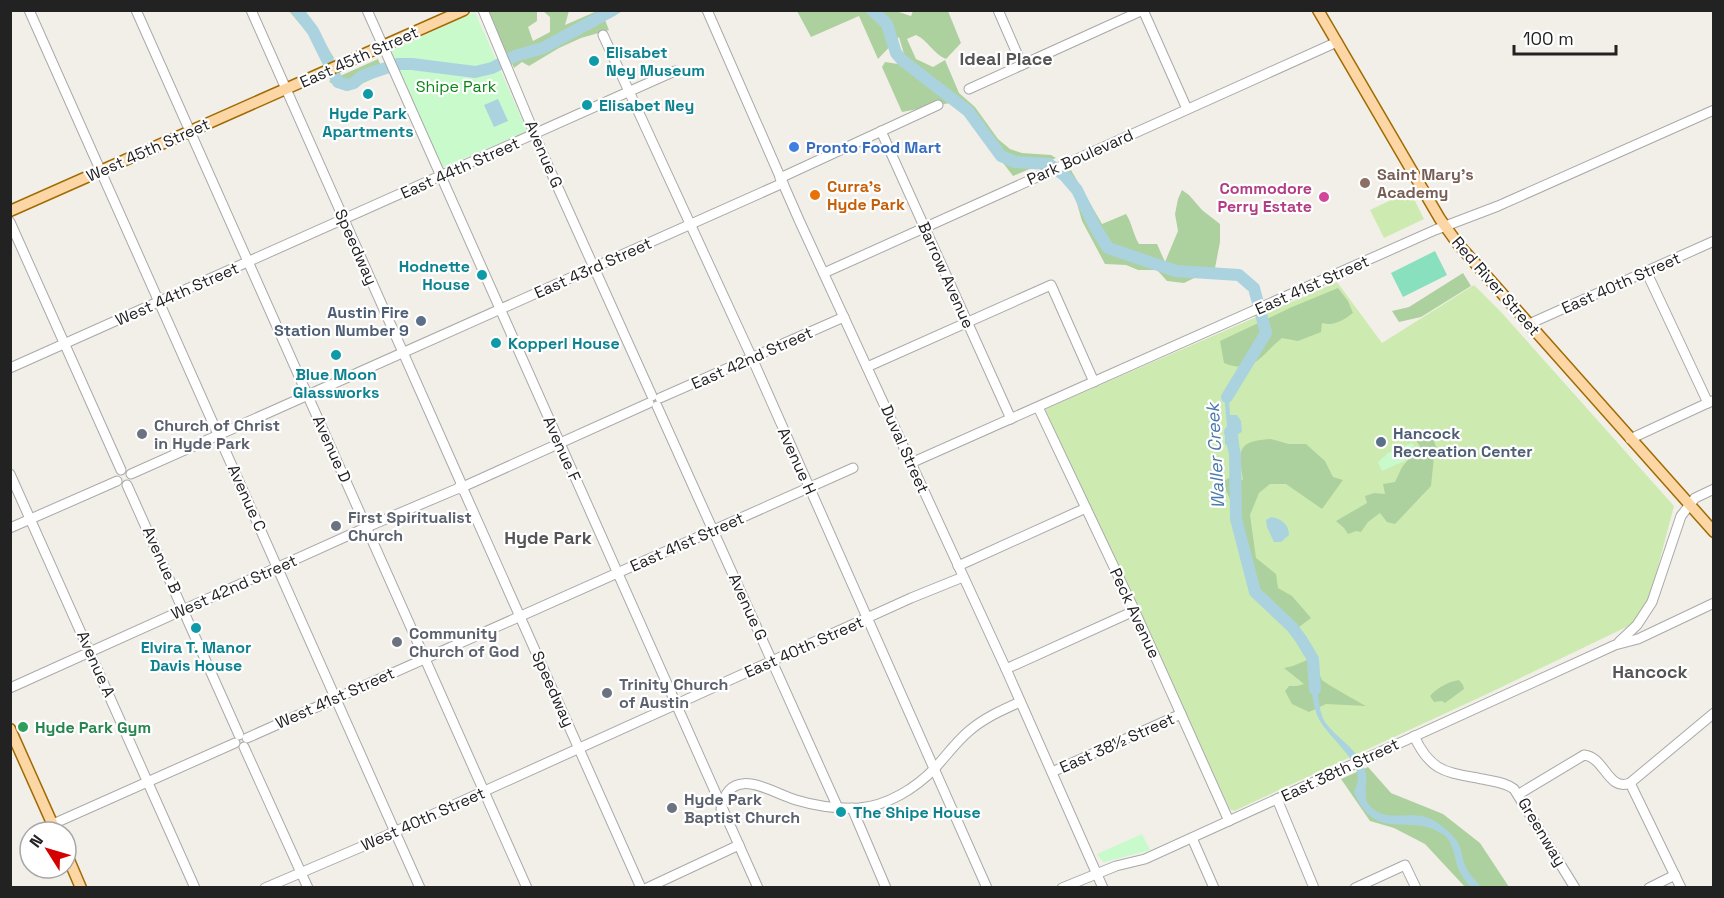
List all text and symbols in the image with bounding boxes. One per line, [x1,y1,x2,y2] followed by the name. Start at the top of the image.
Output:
[1514,18,1616,56] scale bar
[296,21,422,93] street label: East 45th Street
[1523,27,1574,50] text: 100 m
[606,42,705,81] place label: Elisabet Ney Museum
[959,47,1053,70] district label: Ideal Place
[587,54,601,68] marker: Elisabet Ney Museum
[416,76,497,97] park label: Shipe Park
[361,87,375,101] marker: Hyde Park Apartments
[599,95,694,116] place label: Elisabet Ney
[580,98,594,112] marker: Elisabet Ney
[322,103,414,142] place label: Hyde Park Apartments
[83,113,213,187] street label: West 45th Street
[520,117,568,191] street label: Avenue G
[1024,124,1136,190] street label: Park Boulevard
[397,132,523,204] street label: East 44th Street
[806,137,941,158] place label: Pronto Food Mart
[787,140,801,154] marker: Pronto Food Mart
[1377,164,1474,203] place label: Saint Mary's Academy
[827,176,905,215] place label: Curra's Hyde Park
[1358,176,1372,190] marker: Saint Mary's Academy
[1217,178,1312,217] place label: Commodore Perry Estate
[808,188,822,202] marker: Curra's Hyde Park
[1317,190,1331,204] marker: Commodore Perry Estate
[330,206,382,288] street label: Speedway
[913,218,979,332] street label: Barrow Avenue
[1447,232,1545,340] street label: Red River Street
[531,233,655,303] street label: East 43rd Street
[1558,247,1684,319] street label: East 40th Street
[1252,250,1372,320] street label: East 41st Street
[399,256,470,295] place label: Hodnette House
[112,257,242,331] street label: West 44th Street
[475,268,489,282] marker: Hodnette House
[274,302,409,341] place label: Austin Fire Station Number 9
[414,314,428,328] marker: Austin Fire Station Number 9
[688,322,816,394] street label: East 42nd Street
[508,333,620,354] place label: Kopperl House
[489,336,503,350] marker: Kopperl House
[329,348,343,362] marker: Blue Moon Glassworks
[293,364,379,403] place label: Blue Moon Glassworks
[1201,400,1229,509] water label: Waller Creek
[876,401,934,497] street label: Duval Street
[308,412,356,486] street label: Avenue D
[538,413,586,485] street label: Avenue F
[154,415,280,454] place label: Church of Christ in Hyde Park
[1393,423,1533,462] place label: Hancock Recreation Center
[773,424,821,498] street label: Avenue H
[135,427,149,441] marker: Church of Christ in Hyde Park
[1374,435,1388,449] marker: Hancock Recreation Center
[223,461,271,535] street label: Avenue C
[348,507,472,546] place label: First Spiritualist Church
[627,507,747,577] street label: East 41st Street
[329,519,343,533] marker: First Spiritualist Church
[138,523,186,597] street label: Avenue B
[504,526,592,549] district label: Hyde Park
[168,550,300,624] street label: West 42nd Street
[1105,564,1165,662] street label: Peck Avenue
[724,570,772,644] street label: Avenue G
[741,611,867,683] street label: East 40th Street
[189,621,203,635] marker: Elvira T. Manor Davis House
[409,623,519,662] place label: Community Church of God
[72,628,120,700] street label: Avenue A
[390,635,404,649] marker: Community Church of God
[141,637,251,676] place label: Elvira T. Manor Davis House
[527,648,579,730] street label: Speedway
[1612,660,1688,683] district label: Hancock
[272,662,398,734] street label: West 41st Street
[619,674,728,713] place label: Trinity Church of Austin
[600,686,614,700] marker: Trinity Church of Austin
[1056,708,1178,778] street label: East 38½ Street
[35,717,151,738] place label: Hyde Park Gym
[16,720,30,734] marker: Hyde Park Gym
[1278,734,1402,806] street label: East 38th Street
[358,782,488,856] street label: West 40th Street
[684,789,800,828] place label: Hyde Park Baptist Church
[1513,794,1571,870] street label: Greenway
[665,801,679,815] marker: Hyde Park Baptist Church
[853,802,981,823] place label: The Shipe House
[834,805,848,819] marker: The Shipe House
[18,820,78,880] north arrow
[25,831,48,852] text: N

